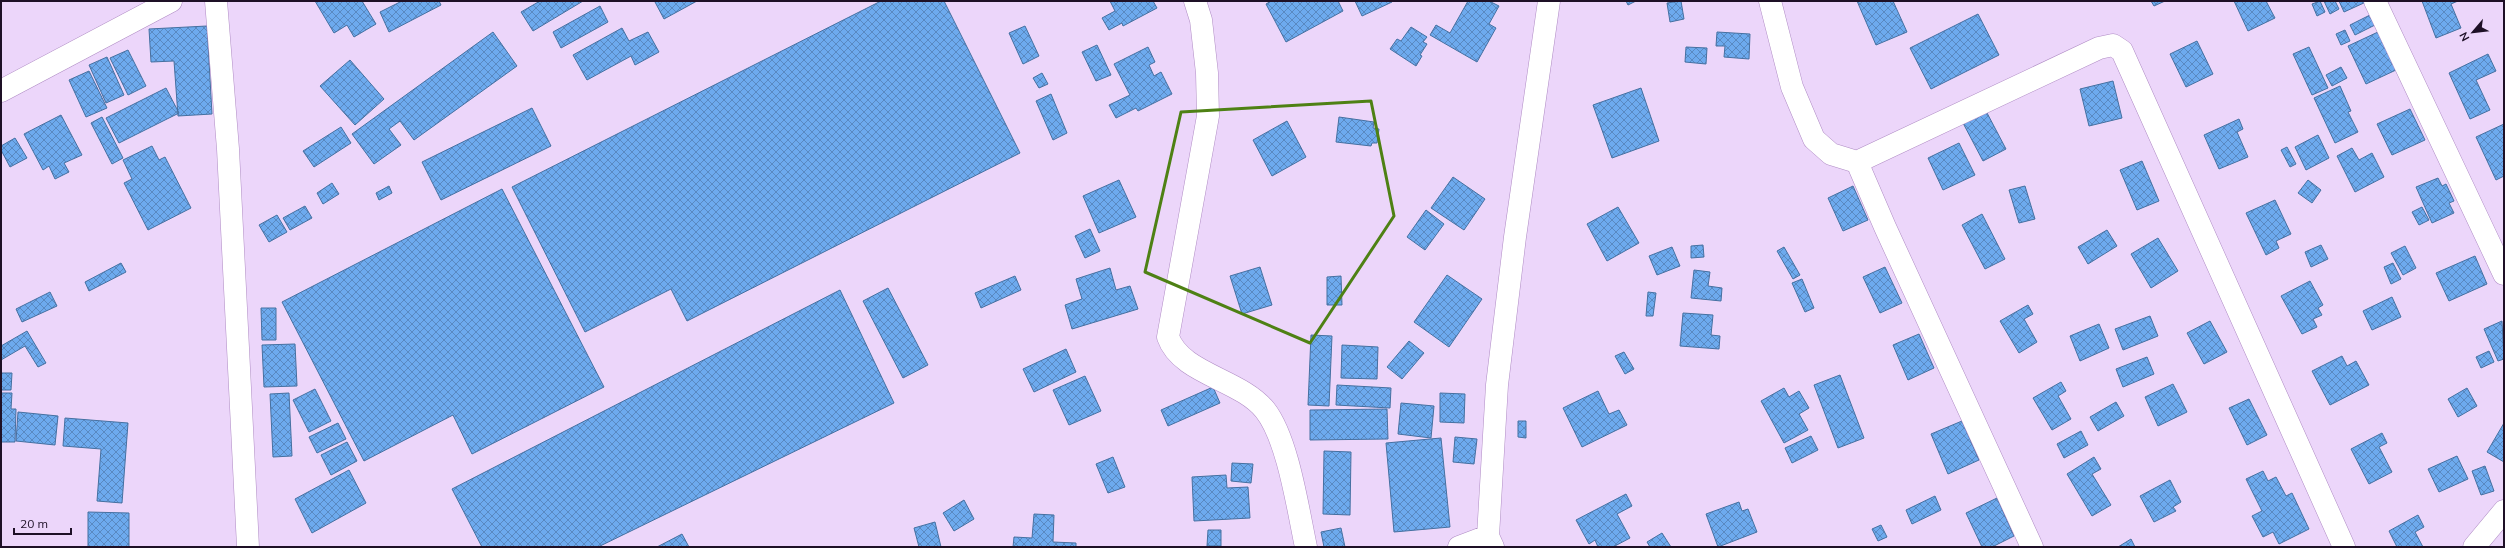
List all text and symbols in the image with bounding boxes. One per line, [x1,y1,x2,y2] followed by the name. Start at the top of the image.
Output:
[2453,12,2493,52] north arrow
[2456,30,2472,44] text: N
[14,510,71,536] scale bar
[20,516,48,531] text: 20 m

